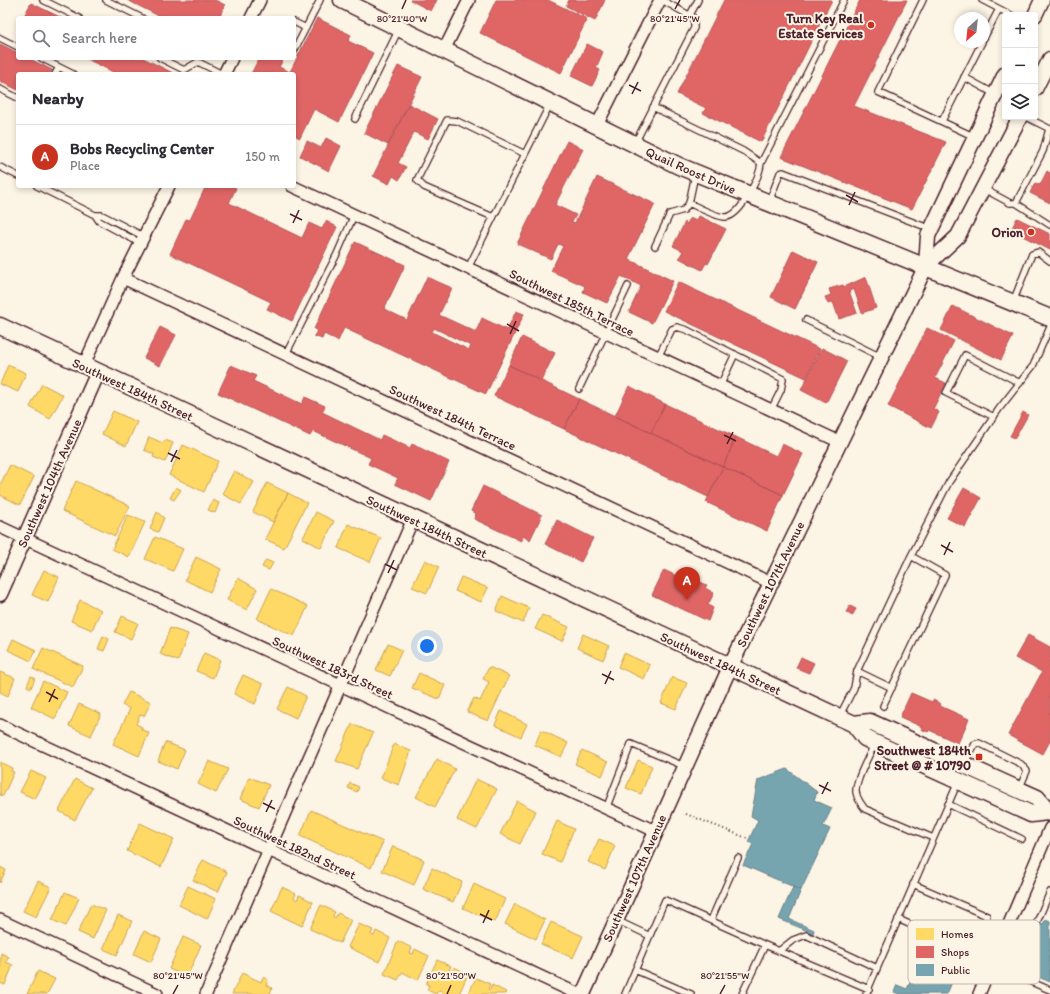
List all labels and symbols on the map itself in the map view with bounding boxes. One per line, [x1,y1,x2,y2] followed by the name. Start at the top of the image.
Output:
[778,11,863,41] place label: Turn Key Real Estate Services
[377,12,428,25] text: 80°21'40"W
[650,12,700,25] text: 80°21'45"W
[954,12,990,48] north arrow
[866,20,876,30] marker: Turn Key Real Estate Services
[643,144,738,197] street label: Quail Roost Drive
[992,225,1024,240] place label: Orion
[1026,227,1036,237] marker: Orion
[507,266,637,339] street label: Southwest 185th Terrace
[70,355,196,424] street label: Southwest 184th Street
[387,381,519,453] street label: Southwest 184th Terrace
[14,417,85,550] street label: Southwest 104th Avenue
[364,492,490,561] street label: Southwest 184th Street
[733,519,807,649] street label: Southwest 107th Avenue
[674,567,700,600] pin: A
[658,629,784,698] street label: Southwest 184th Street
[270,633,396,702] street label: Southwest 183rd Street
[417,636,437,656] your location
[874,743,972,773] place label: Southwest 184th Street @ # 10790
[974,752,984,762] marker: Southwest 184th Street @ # 10790
[231,812,358,882] street label: Southwest 182nd Street
[600,812,669,944] street label: Southwest 107th Avenue
[908,920,1040,984] legend
[941,928,974,941] text: Homes
[941,946,969,959] text: Shops
[941,964,970,977] text: Public
[153,969,203,982] text: 80°21'45"W
[426,969,476,982] text: 80°21'50"W
[700,969,750,982] text: 80°21'55"W

